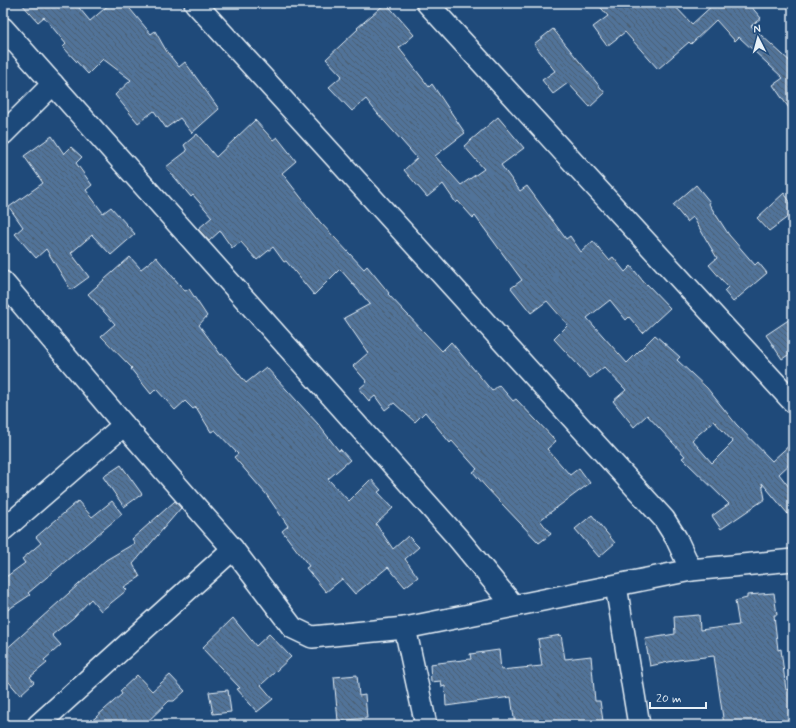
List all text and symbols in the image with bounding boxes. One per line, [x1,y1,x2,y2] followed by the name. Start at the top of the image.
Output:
[738,18,778,58] north arrow
[753,22,761,36] text: N
[650,684,706,710] scale bar
[656,691,682,707] text: 20 m

